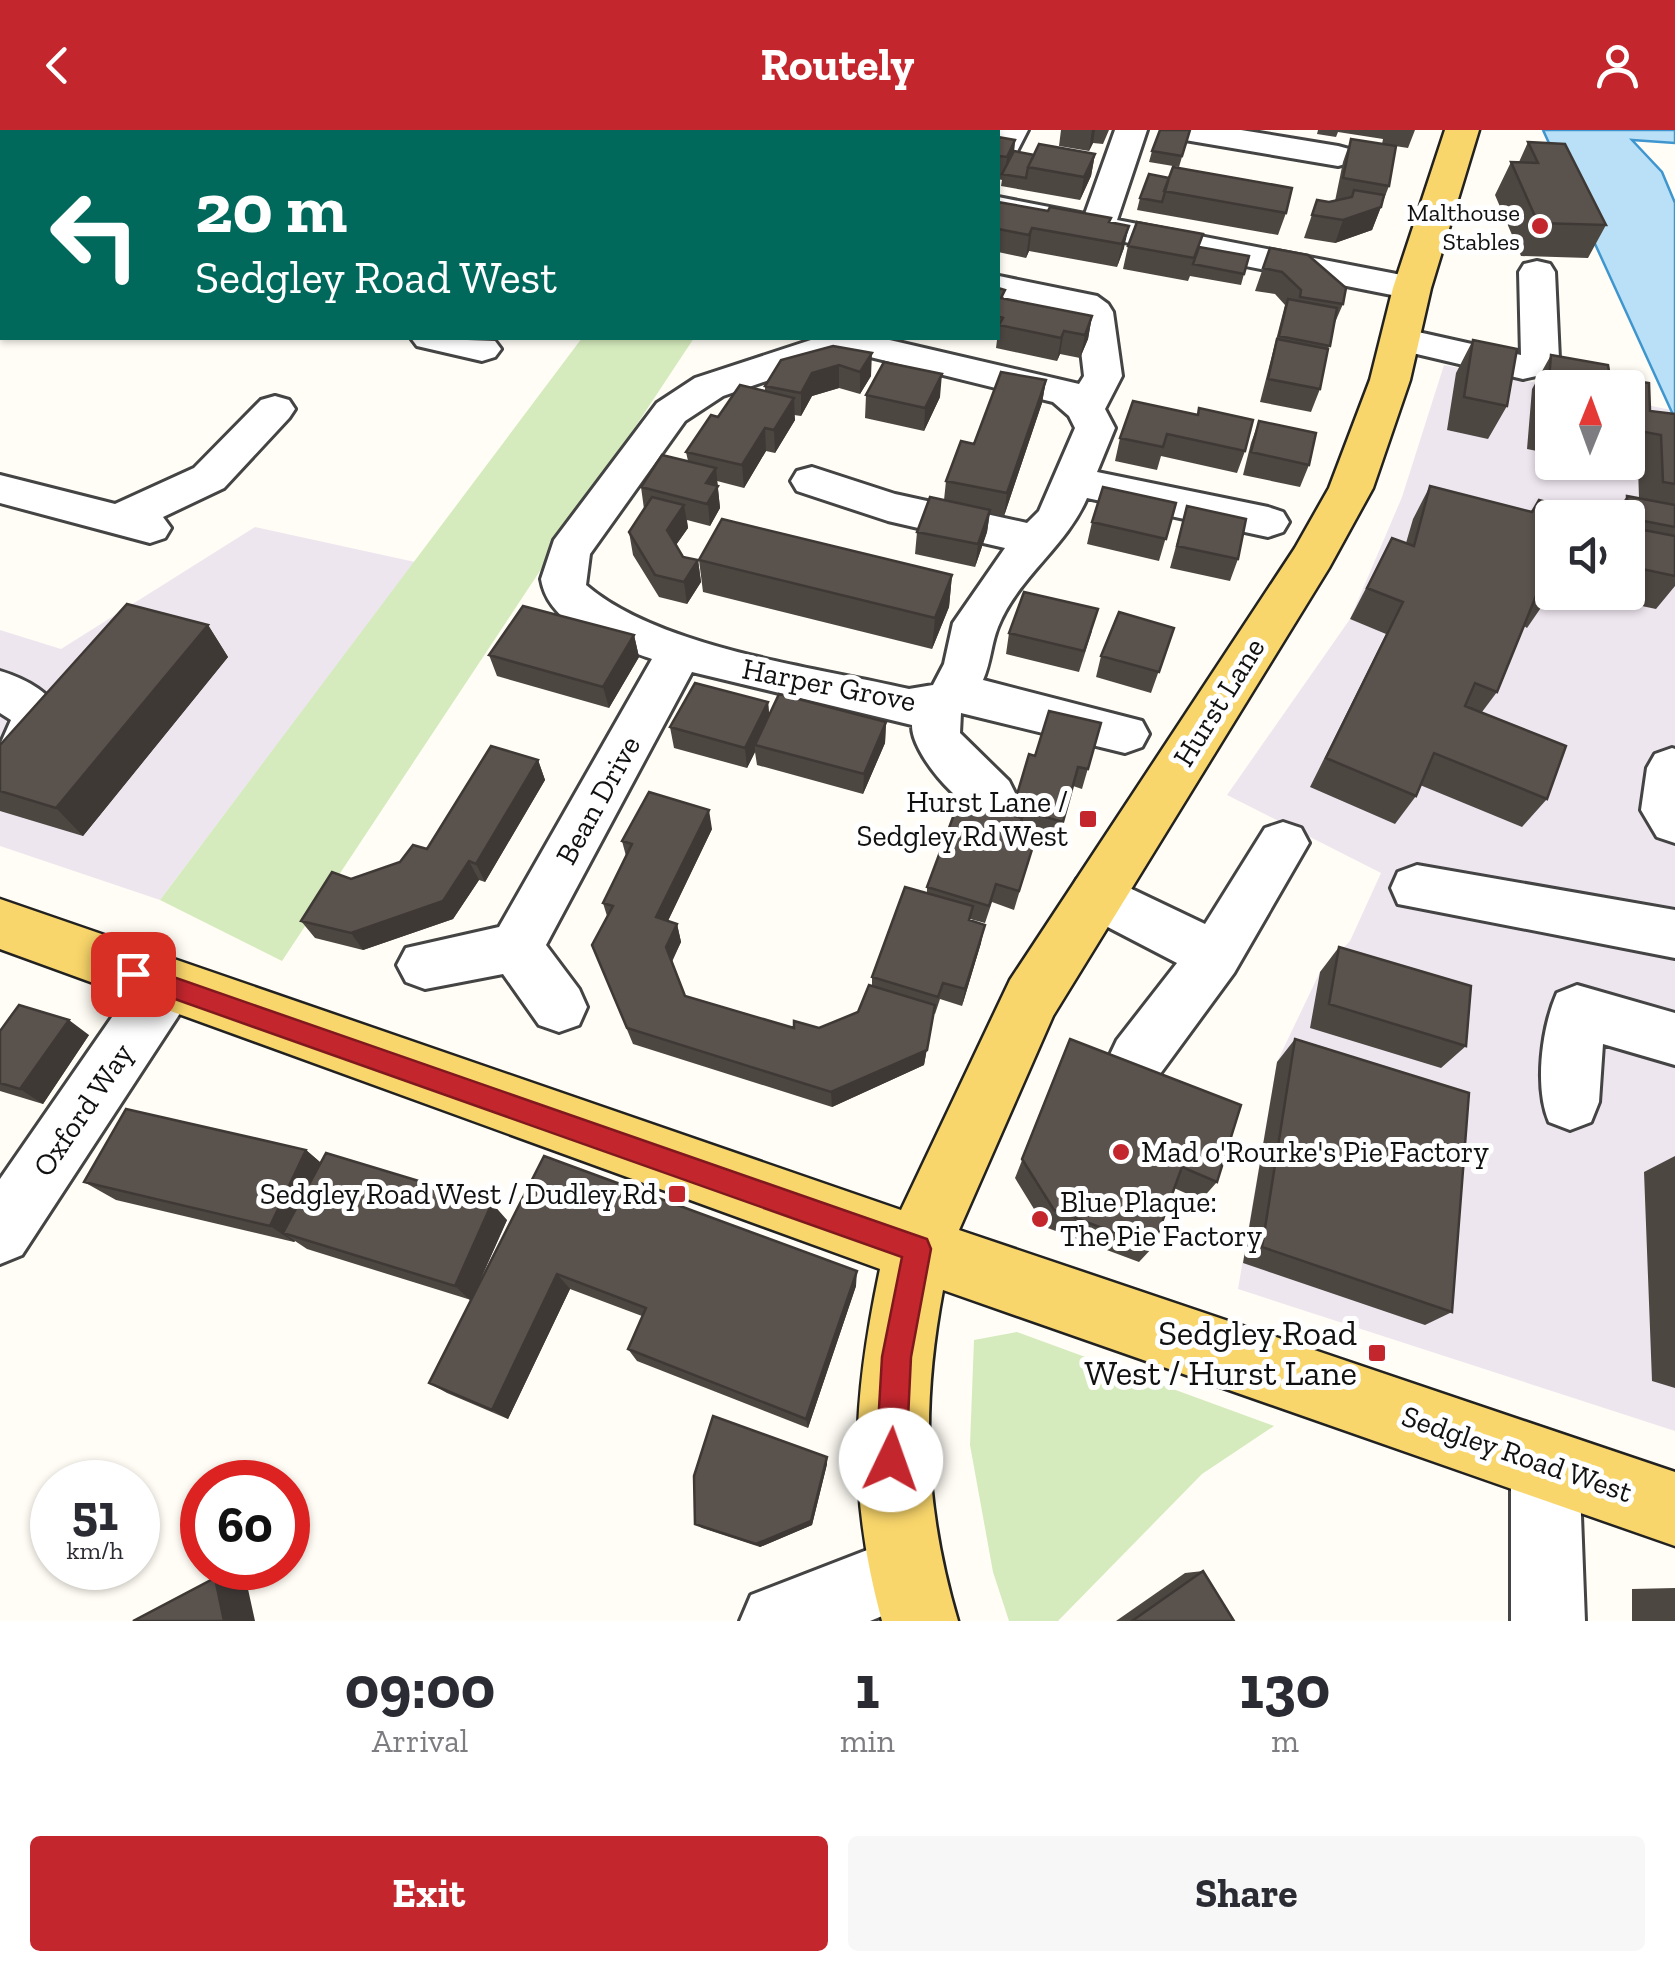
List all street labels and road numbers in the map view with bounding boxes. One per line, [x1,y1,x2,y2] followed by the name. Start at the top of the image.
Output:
[1165,631,1273,773] street label: Hurst Lane
[739,651,919,719] street label: Harper Grove
[548,729,648,871] street label: Bean Drive
[25,1036,141,1183] street label: Oxford Way
[1397,1398,1637,1510] street label: Sedgley Road West

